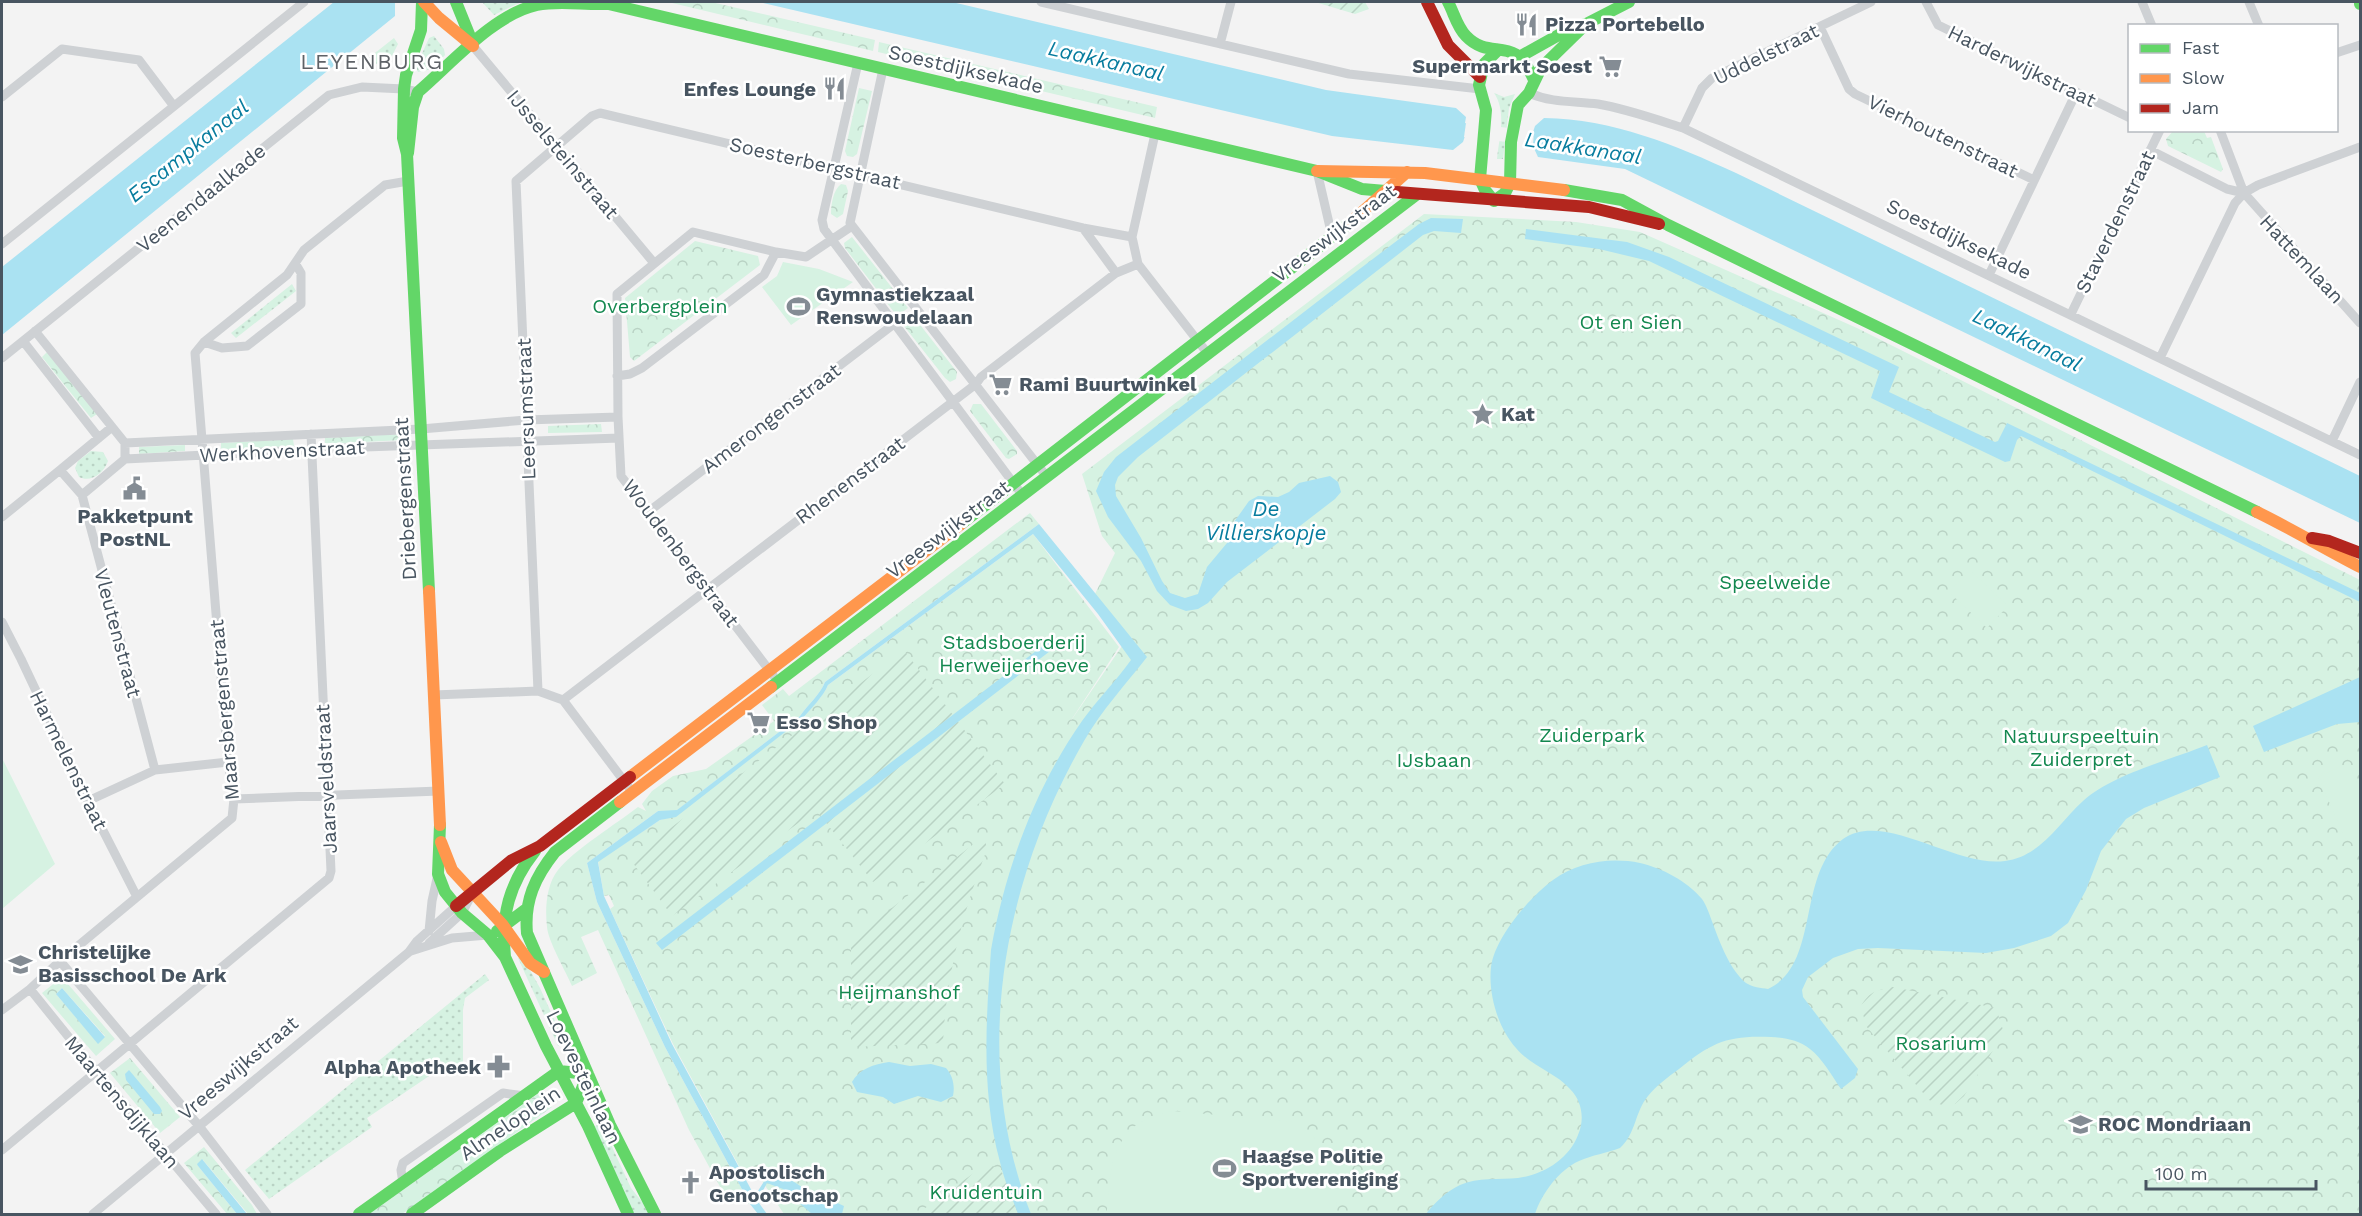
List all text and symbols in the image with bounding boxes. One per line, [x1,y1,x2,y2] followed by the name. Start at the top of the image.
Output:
[1514,11,1540,37] restaurant icon: Pizza Portebello
[1545,12,1705,36] place label: Pizza Portebello
[1709,18,1823,90] street label: Uddelstraat
[1944,20,2101,113] street label: Harderwijkstraat
[2128,24,2338,132] legend
[1046,35,1166,86] water label: Laakkanaal
[2182,37,2220,58] text: Fast
[886,40,1046,98] street label: Soestdijksekade
[300,49,444,74] district label: LEYENBURG
[1597,53,1623,79] supermarket icon: Supermarkt Soest
[1412,54,1592,78] place label: Supermarkt Soest
[2182,67,2225,88] text: Slow
[821,76,847,102] restaurant icon: Enfes Lounge
[683,77,816,101] place label: Enfes Lounge
[502,84,624,224] street label: IJsselsteinstraat
[1864,89,2023,183] street label: Vierhoutenstraat
[122,94,253,207] water label: Escampkanaal
[2182,97,2219,118] text: Jam
[1523,126,1643,169] water label: Laakkanaal
[727,132,903,194] street label: Soesterbergstraat
[132,139,270,257] street label: Veenendaalkade
[2070,146,2160,297] street label: Staverdenstraat
[1267,178,1401,287] street label: Vreeswijkstraat
[1883,194,2035,284] street label: Soestdijksekade
[2255,210,2349,308] street label: Hattemlaan
[816,282,975,329] place label: Gymnastiekzaal Renswoudelaan
[785,293,811,319] sports icon: Gymnastiekzaal Renswoudelaan
[592,294,728,318] park label: Overbergplein
[1969,302,2086,377] water label: Laakkanaal
[1580,310,1682,334] park label: Ot en Sien
[512,337,540,480] street label: Leersumstraat
[697,357,846,478] street label: Amerongenstraat
[988,371,1014,397] supermarket icon: Rami Buurtwinkel
[1019,372,1197,396] place label: Rami Buurtwinkel
[1470,401,1496,427] place icon: Kat
[1501,402,1535,426] place label: Kat
[389,416,421,581] street label: Driebergenstraat
[791,431,910,529] street label: Rhenenstraat
[199,435,366,467] street label: Werkhovenstraat
[618,474,745,632] street label: Woudenbergstraat
[881,474,1015,583] street label: Vreeswijkstraat
[122,476,148,502] public building icon: Pakketpunt PostNL
[1205,496,1327,545] water label: De Villierskopje
[77,504,193,551] place label: Pakketpunt PostNL
[89,566,147,701] street label: Vleutenstraat
[1719,570,1831,594] park label: Speelweide
[204,618,244,802] street label: Maarsbergenstraat
[939,630,1089,677] park label: Stadsboerderij Herweijerhoeve
[25,686,113,834] street label: Harmelenstraat
[310,703,342,854] street label: Jaarsveldstraat
[745,709,771,735] supermarket icon: Esso Shop
[776,710,877,734] place label: Esso Shop
[1539,723,1645,747] park label: Zuiderpark
[2003,724,2159,771] park label: Natuurspeeltuin Zuiderpret
[1396,748,1472,772] park label: IJsbaan
[38,940,227,987] place label: Christelijke Basisschool De Ark
[7,951,33,977] school or university icon: Christelijke Basisschool De Ark
[838,980,960,1004] park label: Heijmanshof
[541,1006,627,1148] street label: Loevesteinlaan
[173,1011,303,1125] street label: Vreeswijkstraat
[60,1031,184,1173] street label: Maartensdijklaan
[1895,1031,1987,1055] park label: Rosarium
[486,1054,512,1080] pharmacy icon: Alpha Apotheek
[324,1055,482,1079] place label: Alpha Apotheek
[455,1081,565,1165] street label: Almeloplein
[2067,1111,2093,1137] school or university icon: ROC Mondriaan
[2098,1112,2251,1136] place label: ROC Mondriaan
[1242,1144,1399,1191] place label: Haagse Politie Sportvereniging
[2146,1153,2316,1191] scale bar
[1211,1155,1237,1181] sports icon: Haagse Politie Sportvereniging
[709,1160,839,1207] place label: Apostolisch Genootschap
[2155,1163,2208,1184] text: 100 m
[678,1170,704,1196] church icon: Apostolisch Genootschap
[929,1180,1043,1204] park label: Kruidentuin

